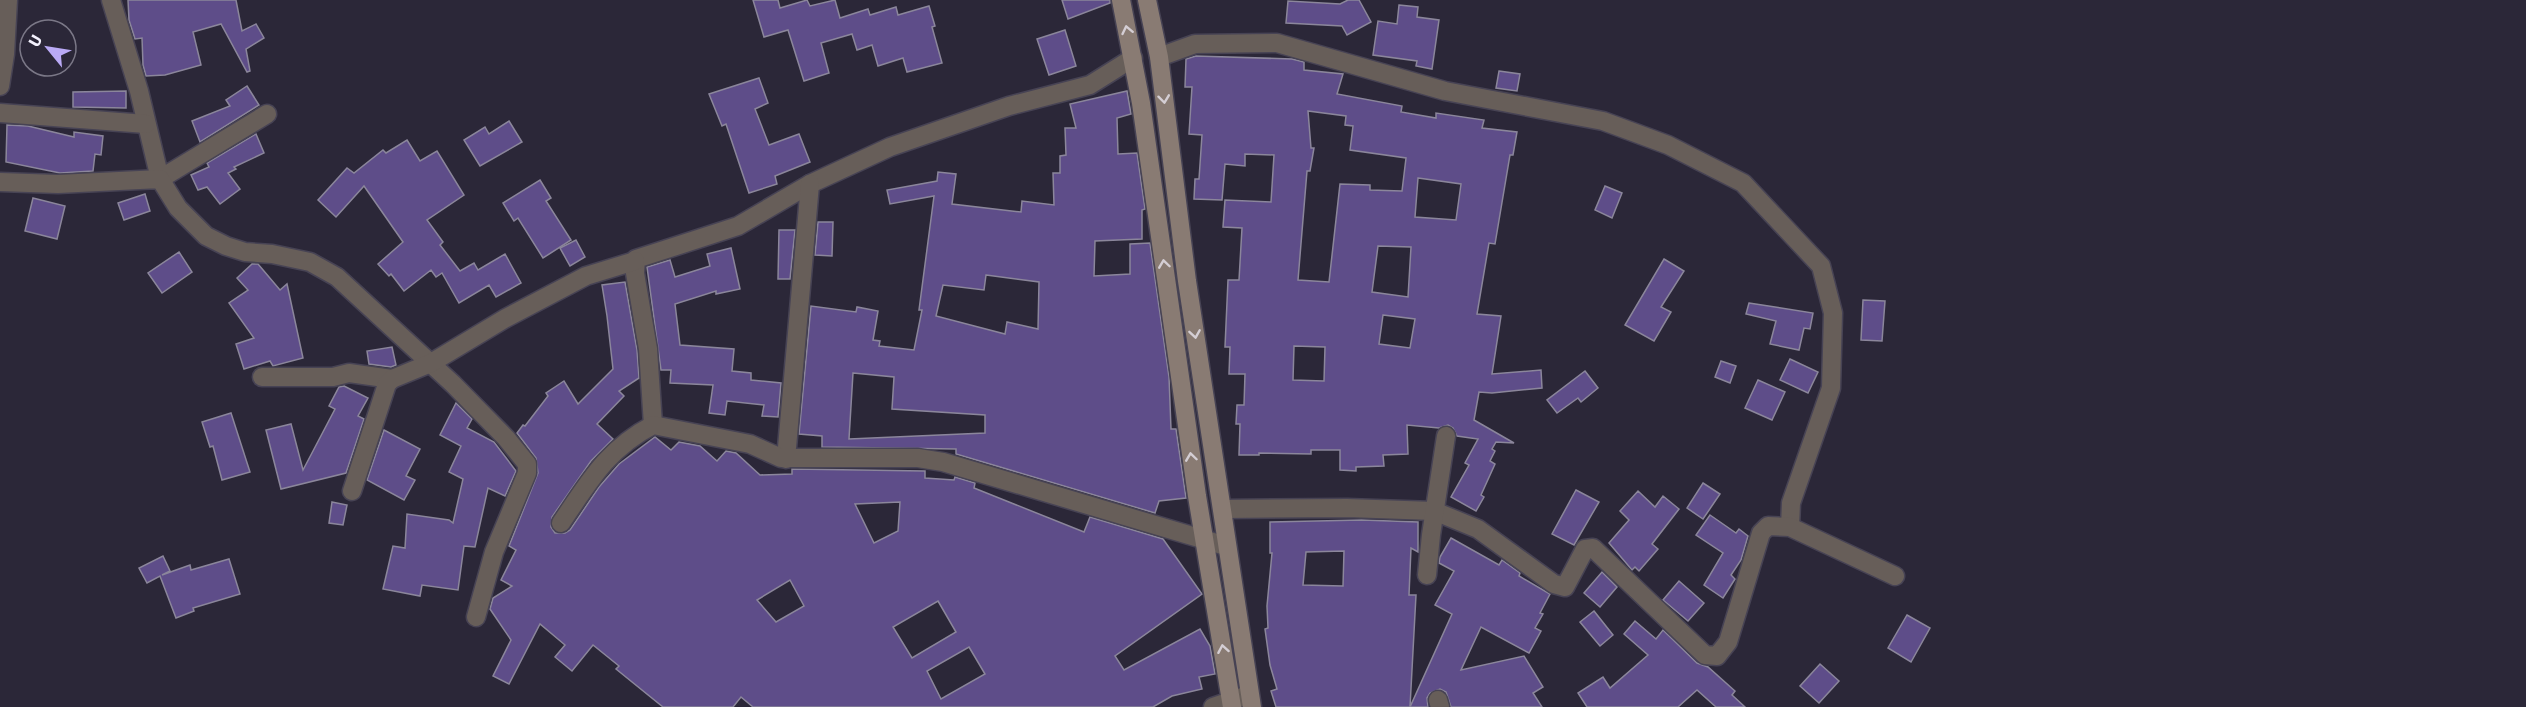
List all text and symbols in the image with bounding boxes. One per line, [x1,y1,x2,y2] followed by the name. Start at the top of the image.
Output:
[18,18,78,78] north arrow
[1121,25,1134,35] one-way arrow
[25,31,46,50] text: U
[1157,94,1169,104] one-way arrow
[1159,259,1171,268] one-way arrow
[1189,329,1201,338] one-way arrow
[1186,452,1198,461] one-way arrow
[1217,645,1230,655] one-way arrow

